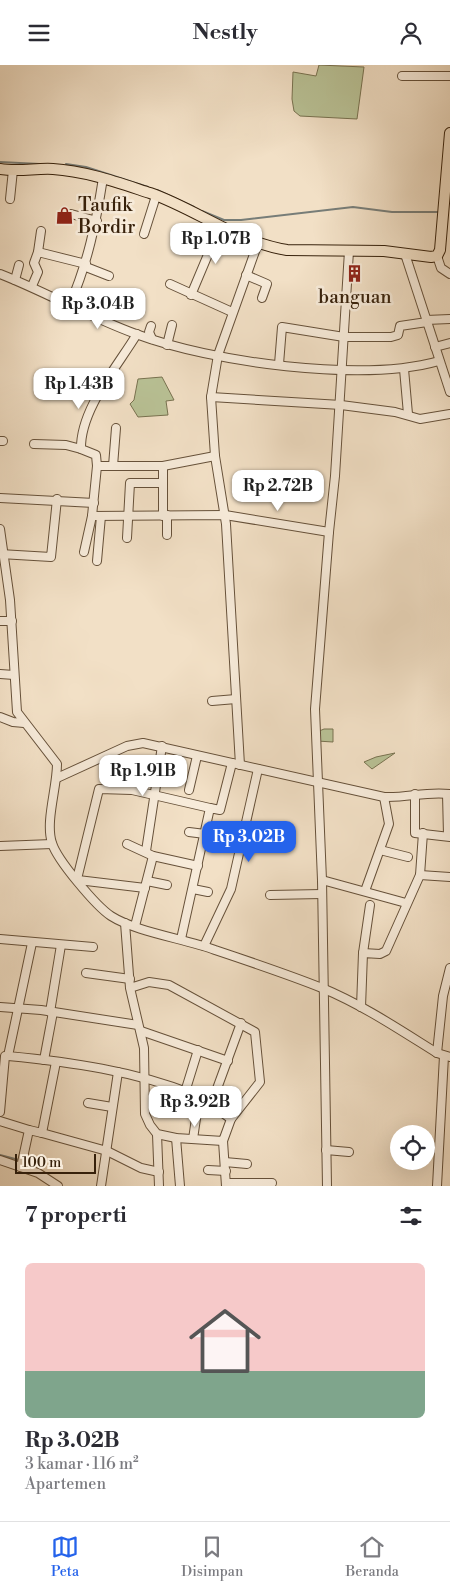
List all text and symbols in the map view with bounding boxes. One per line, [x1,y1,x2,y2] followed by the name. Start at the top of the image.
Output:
[25,19,53,47] icon: menu
[192,19,258,46] text: Nestly
[397,19,425,47] icon: person
[77,193,135,239] place label: Taufik Bordir
[54,205,74,225] shop icon: Taufik Bordir
[164,223,268,265] pin: Rp 1.07B
[181,229,251,249] text: Rp 1.07B
[345,263,365,283] building icon: banguan
[318,285,392,309] place label: banguan
[46,287,150,330] pin: Rp 3.04B
[62,294,134,314] text: Rp 3.04B
[27,367,131,410] pin: Rp 1.43B
[44,374,114,394] text: Rp 1.43B
[226,469,330,512] pin: Rp 2.72B
[243,476,313,496] text: Rp 2.72B
[91,755,195,797] pin: Rp 1.91B
[110,761,176,781] text: Rp 1.91B
[197,821,301,863] pin: Rp 3.02B
[213,827,285,847] text: Rp 3.02B
[143,1085,247,1128] pin: Rp 3.92B
[160,1092,230,1112] text: Rp 3.92B
[390,1125,435,1170] map controls
[390,1125,435,1170] button: locate
[15,1151,96,1174] scale bar
[22,1154,61,1172] text: 100 m
[397,1202,425,1230] icon: filters
[25,1203,127,1229] text: 7 properti
[180,1296,270,1386] icon: home
[25,1428,120,1454] text: Rp 3.02B
[25,1454,139,1474] text: 3 kamar · 116 m²
[25,1474,106,1494] text: Apartemen
[51,1533,79,1581] tab: Peta
[181,1533,243,1581] tab: Disimpan
[346,1533,399,1581] tab: Beranda

